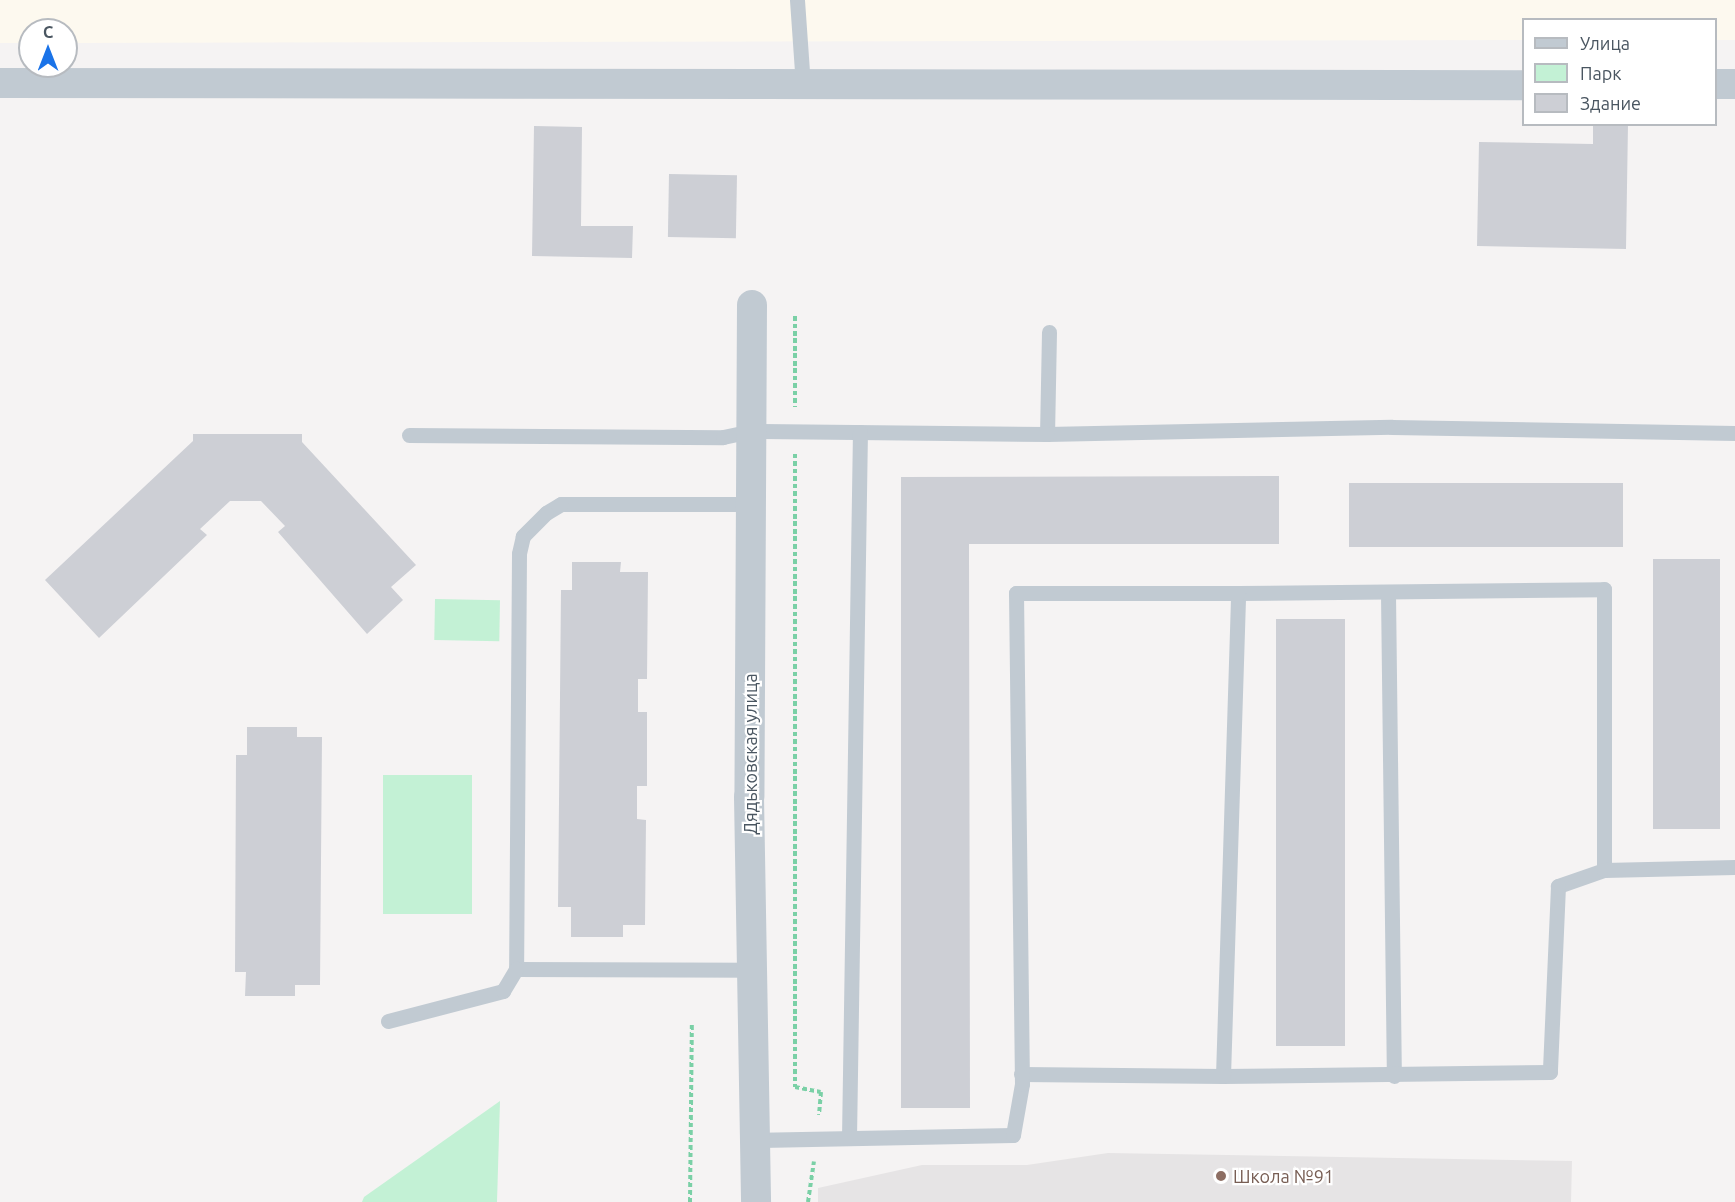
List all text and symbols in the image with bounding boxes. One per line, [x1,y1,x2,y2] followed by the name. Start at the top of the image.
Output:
[18,18,78,78] north arrow
[1522,18,1717,126] legend
[43,23,53,41] text: С
[1580,33,1630,53] text: Улица
[1580,63,1621,83] text: Парк
[1580,93,1641,113] text: Здание
[739,673,761,835] street label: Дядьковская улица
[1233,1165,1334,1187] place label: Школа №91
[1214,1169,1228,1183] marker: Школа №91

